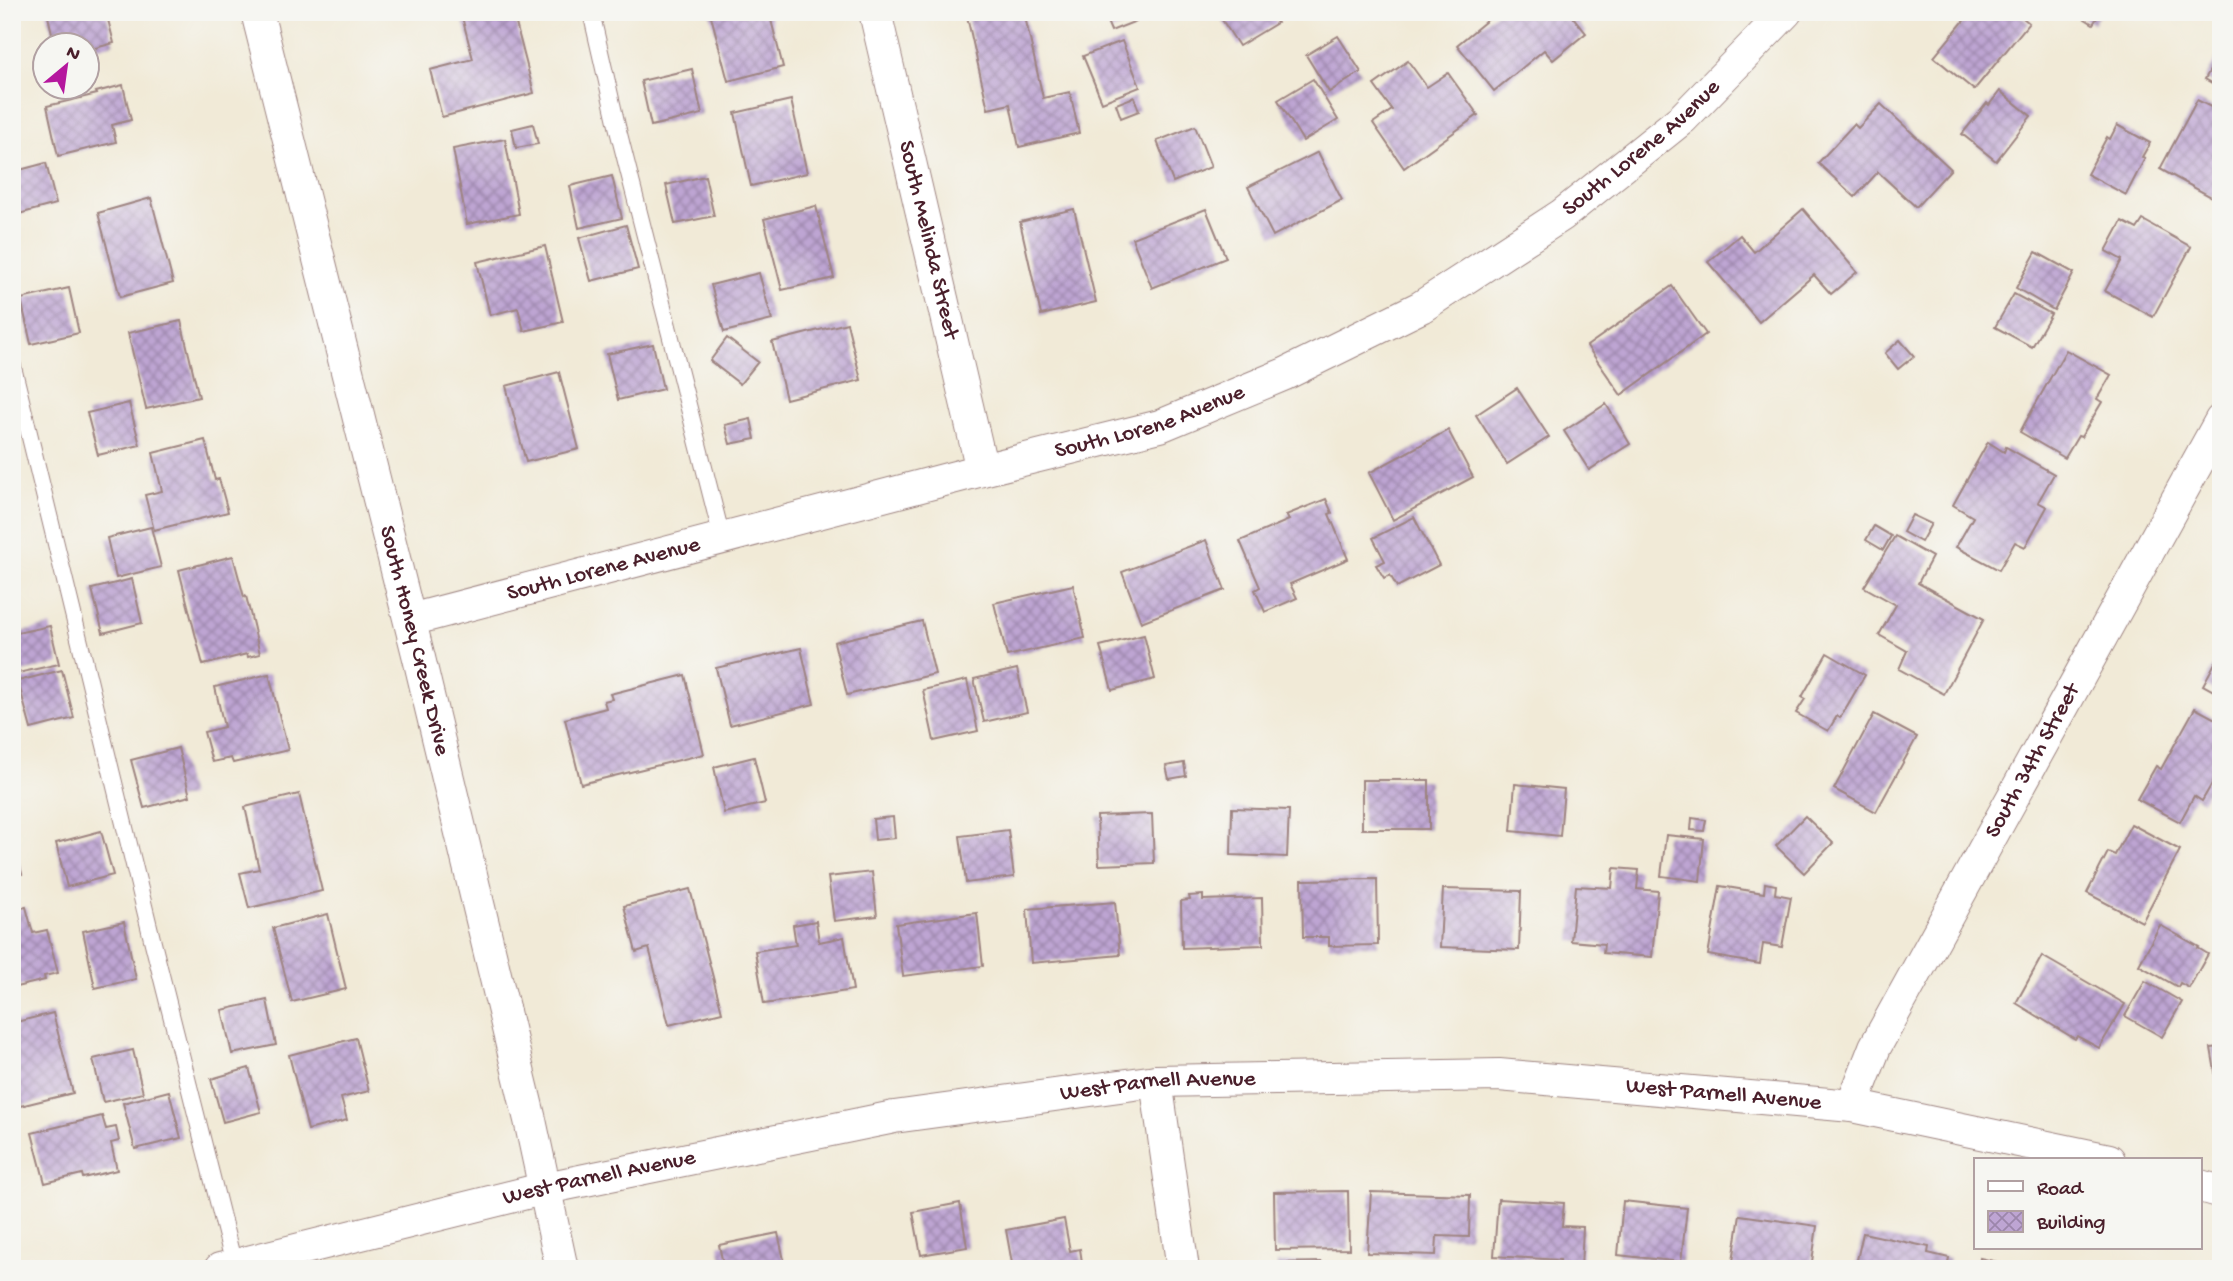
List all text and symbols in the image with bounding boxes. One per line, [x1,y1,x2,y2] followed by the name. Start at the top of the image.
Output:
[32,32,102,102] north arrow
[62,41,84,67] text: N
[1557,73,1727,223] street label: South Lorene Avenue
[892,138,965,343] street label: South Melinda Street
[1052,378,1250,465] street label: South Lorene Avenue
[373,523,456,759] street label: South Honey Creek Drive
[504,531,704,608] street label: South Lorene Avenue
[1979,678,2087,843] street label: South 34th Street
[1059,1066,1257,1108] street label: West Parnell Avenue
[1625,1073,1823,1117] street label: West Parnell Avenue
[500,1144,699,1212] street label: West Parnell Avenue
[1974,1158,2202,1250] legend
[2037,1178,2085,1203] text: Road
[2036,1212,2106,1237] text: Building

